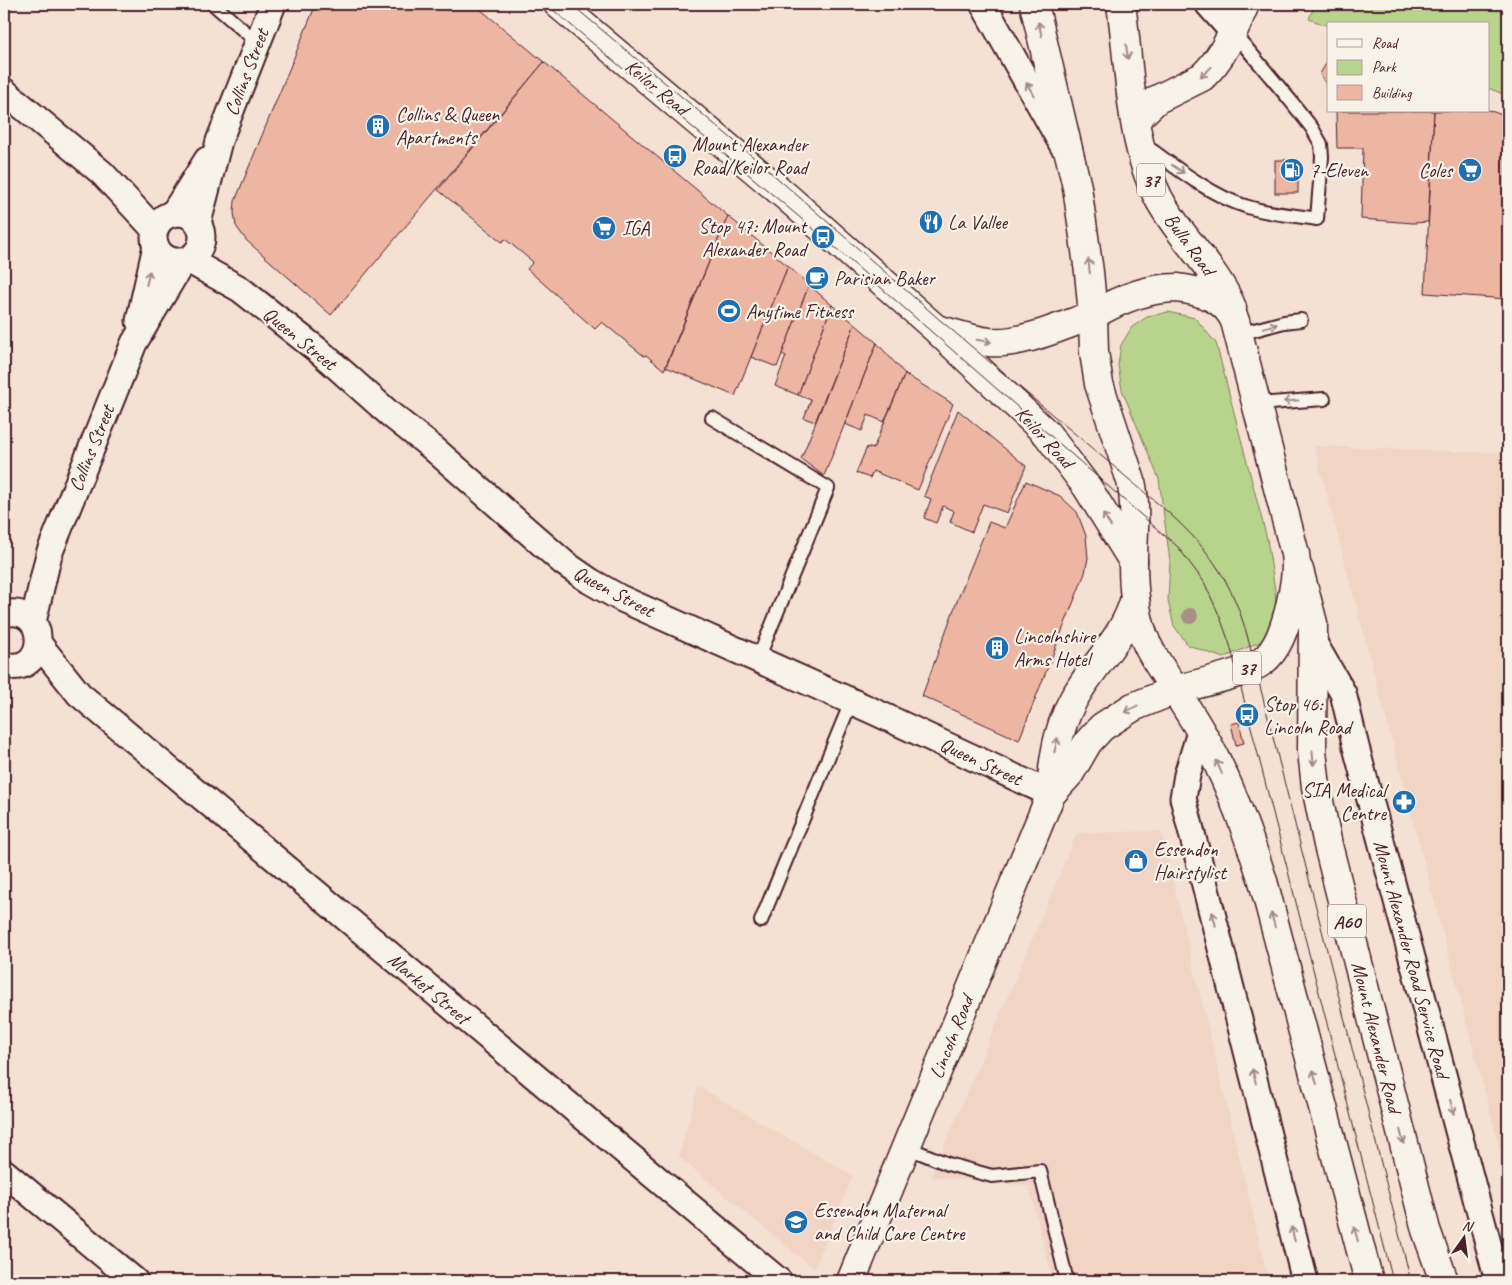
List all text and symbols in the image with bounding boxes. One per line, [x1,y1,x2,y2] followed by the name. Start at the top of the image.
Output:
[1035,21,1044,37] one-way arrow
[1327,22,1490,112] legend
[219,23,275,119] street label: Collins Street
[1372,34,1399,53] text: Road
[1122,44,1132,60] one-way arrow
[620,54,696,123] street label: Keilor Road
[1372,58,1397,77] text: Park
[1200,66,1212,78] one-way arrow
[1025,82,1035,96] one-way arrow
[1372,84,1412,103] text: Building
[396,102,500,150] place label: Collins & Queen Apartments
[365,113,391,139] building icon: Collins & Queen Apartments
[692,132,811,180] place label: Mount Alexander Road/Keilor Road
[662,143,688,169] bus stop icon: Mount Alexander Road/Keilor Road
[1279,157,1305,183] fuel station icon: 7-Eleven
[1457,157,1483,183] supermarket icon: Coles
[1310,158,1369,183] place label: 7-Eleven
[1419,158,1454,183] place label: Coles
[1137,164,1165,196] road number: 37
[1171,164,1185,174] one-way arrow
[1159,208,1222,283] street label: Bulla Road
[918,209,944,235] restaurant icon: La Vallee
[948,210,1008,235] place label: La Vallee
[699,214,809,262] place label: Stop 47: Mount Alexander Road
[591,215,617,241] supermarket icon: IGA
[622,216,651,241] place label: IGA
[810,224,836,250] bus stop icon: Stop 47: Mount Alexander Road
[1084,259,1094,275] one-way arrow
[804,265,830,291] cafe icon: Parisian Baker
[834,266,937,291] place label: Parisian Baker
[144,271,153,287] one-way arrow
[716,298,742,324] sports icon: Anytime Fitness
[746,299,855,324] place label: Anytime Fitness
[258,301,343,377] street label: Queen Street
[1262,320,1278,330] one-way arrow
[975,336,991,346] one-way arrow
[1283,397,1299,406] one-way arrow
[63,399,121,495] street label: Collins Street
[1010,401,1081,476] street label: Keilor Road
[1102,513,1112,527] one-way arrow
[569,560,660,624] street label: Queen Street
[1014,624,1097,672] place label: Lincolnshire Arms Hotel
[984,635,1010,661] building icon: Lincolnshire Arms Hotel
[1233,651,1261,684] road number: 37
[1264,692,1354,740] place label: Stop 46: Lincoln Road
[1234,702,1260,728] bus stop icon: Stop 46: Lincoln Road
[1123,704,1138,714] one-way arrow
[936,732,1028,792] street label: Queen Street
[1052,738,1061,754] one-way arrow
[1308,749,1318,765] one-way arrow
[1213,760,1223,775] one-way arrow
[1302,778,1390,826] place label: SIA Medical Centre
[1391,789,1417,815] pharmacy icon: SIA Medical Centre
[1154,837,1228,885] place label: Essendon Hairstylist
[1369,838,1455,1080] street label: Mount Alexander Road Service Road
[1123,848,1149,874] shop icon: Essendon Hairstylist
[1328,904,1366,938] road number: A60
[1208,911,1218,927] one-way arrow
[1268,912,1277,928] one-way arrow
[383,947,477,1032] street label: Market Street
[1347,960,1407,1114] street label: Mount Alexander Road
[924,989,981,1082] street label: Lincoln Road
[1248,1069,1258,1085] one-way arrow
[1309,1070,1319,1086] one-way arrow
[1448,1099,1457,1115] one-way arrow
[1398,1129,1407,1145] one-way arrow
[814,1198,966,1246] place label: Essendon Maternal and Child Care Centre
[783,1209,809,1235] school or university icon: Essendon Maternal and Child Care Centre
[1440,1212,1490,1262] north arrow
[1461,1217,1476,1236] text: N
[1288,1226,1298,1242] one-way arrow
[1351,1227,1360,1243] one-way arrow

